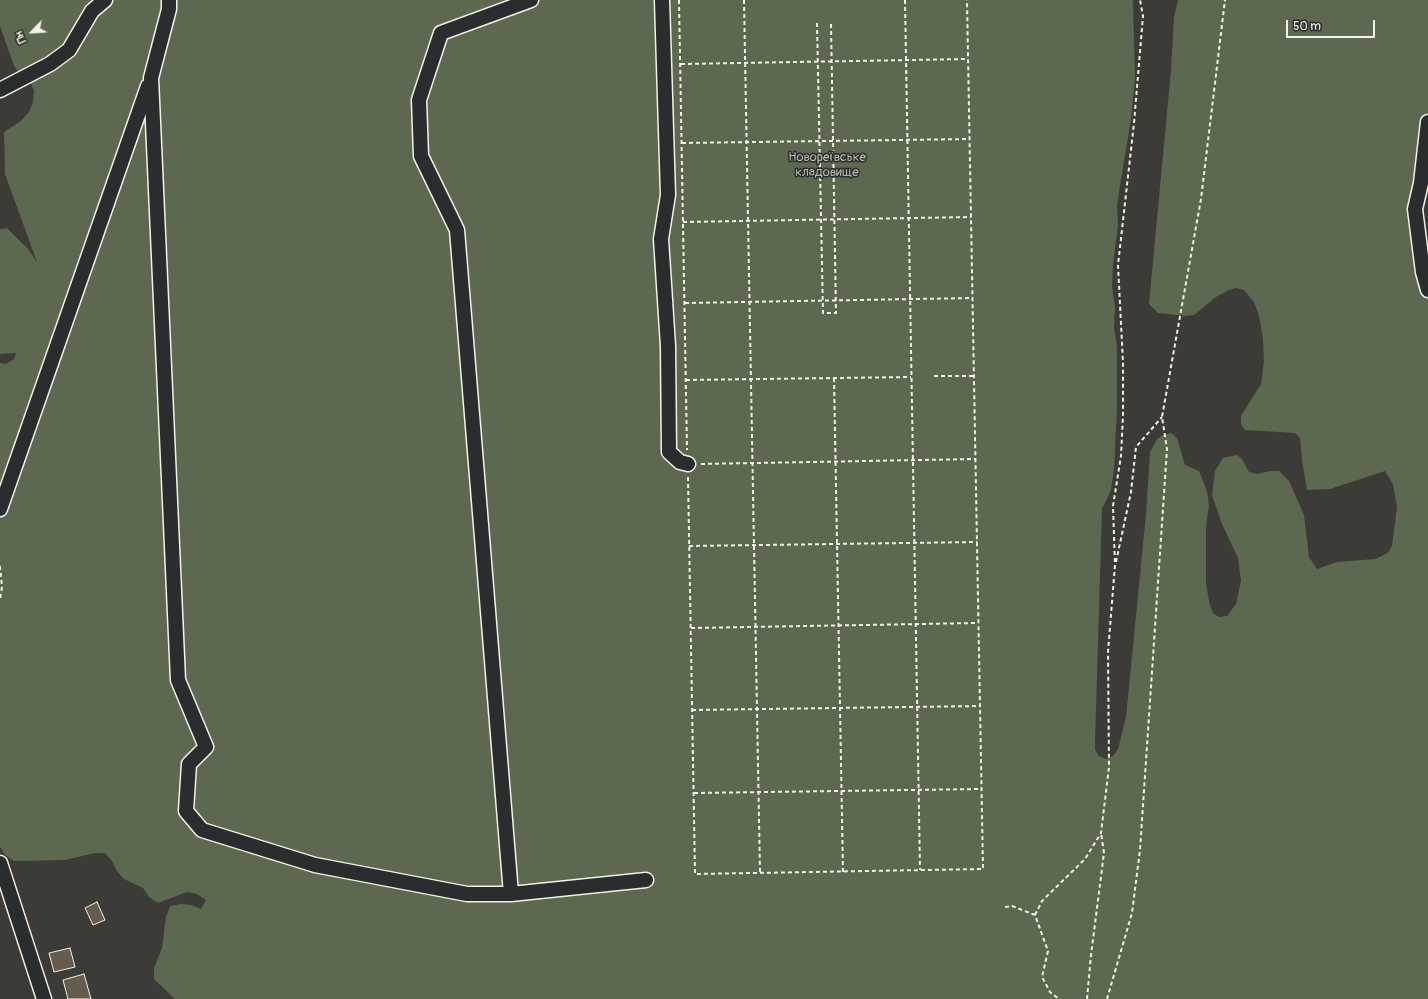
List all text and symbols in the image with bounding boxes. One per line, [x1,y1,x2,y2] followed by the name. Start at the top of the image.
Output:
[12,12,52,52] north arrow
[1288,12,1377,38] scale bar
[1293,19,1321,34] text: 50 m
[12,29,29,46] text: Пн
[788,150,866,181] park label: Новореївське кладовище

